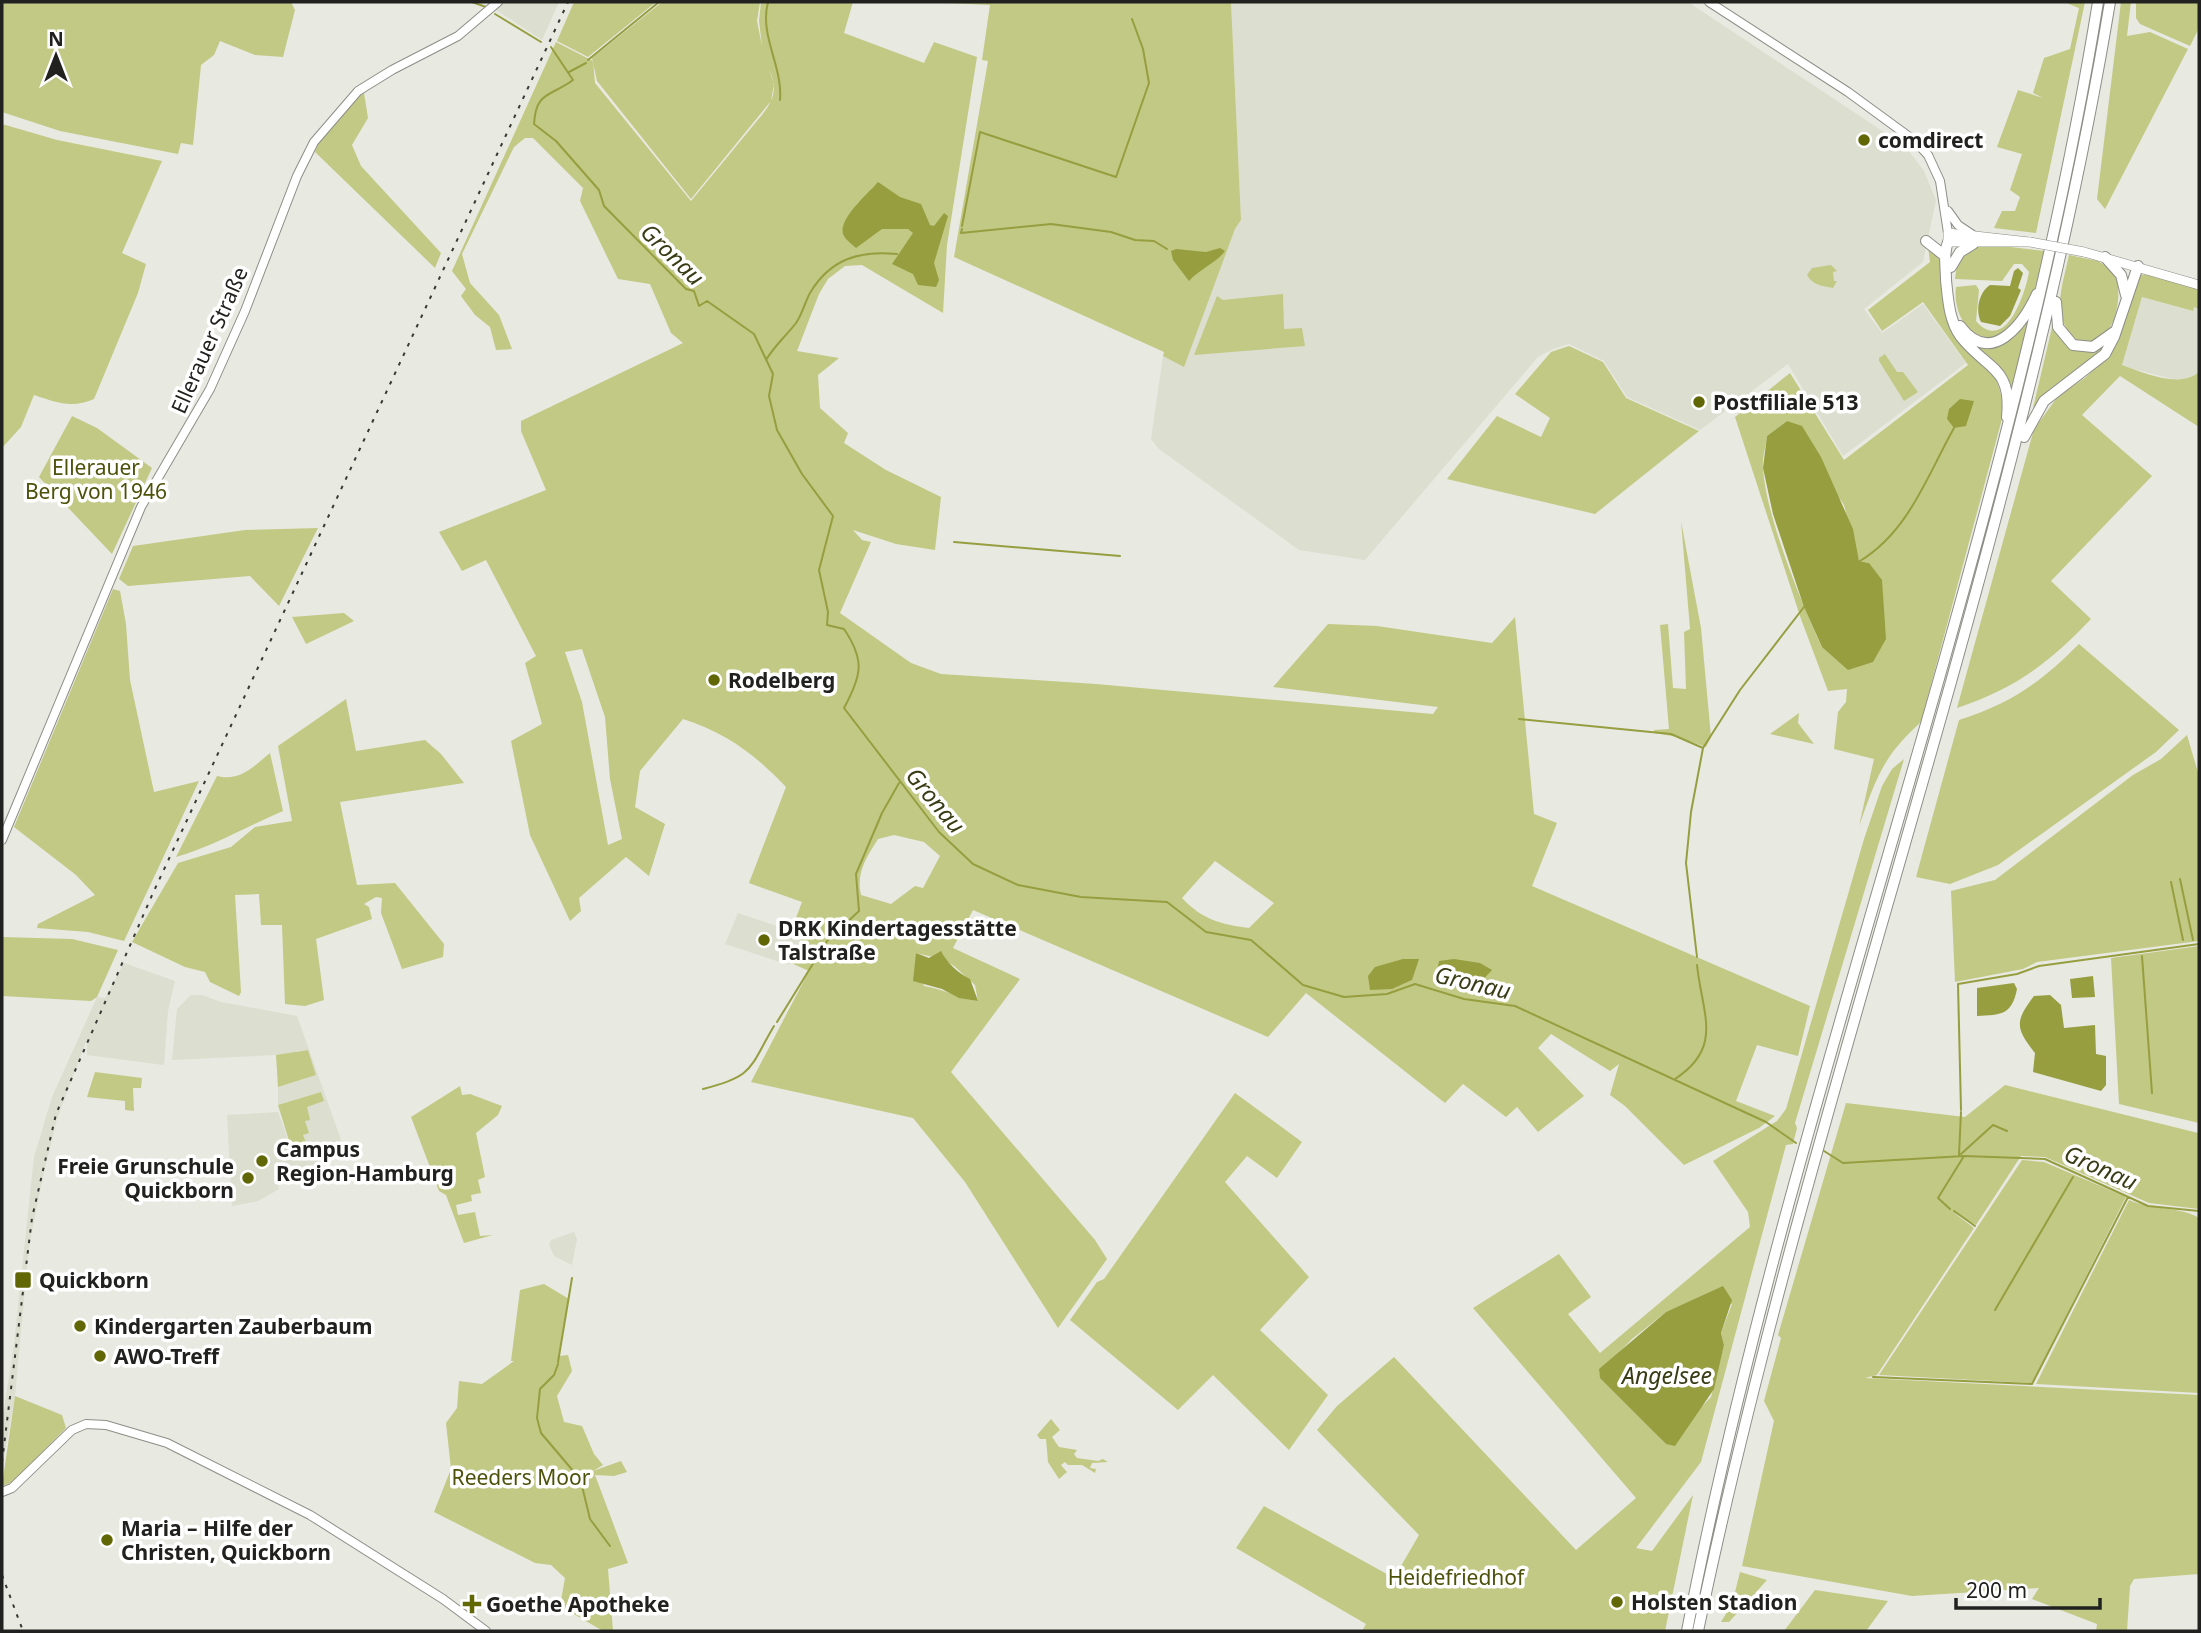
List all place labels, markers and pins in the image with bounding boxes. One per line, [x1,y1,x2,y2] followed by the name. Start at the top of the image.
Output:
[1878,126,1983,154] place label: comdirect
[1856,132,1872,148] marker: comdirect
[1713,388,1859,416] place label: Postfiliale 513
[1691,394,1707,410] marker: Postfiliale 513
[728,666,835,694] place label: Rodelberg
[706,672,722,688] marker: Rodelberg
[778,914,1017,966] place label: DRK Kindertagesstätte Talstraße
[756,932,772,948] marker: DRK Kindertagesstätte Talstraße
[276,1135,454,1187] place label: Campus Region-Hamburg
[57,1152,234,1204] place label: Freie Grunschule Quickborn
[254,1153,270,1169] marker: Campus Region-Hamburg
[240,1170,256,1186] marker: Freie Grunschule Quickborn
[39,1266,149,1294] place label: Quickborn
[13,1270,33,1290] marker: Quickborn
[94,1312,372,1340] place label: Kindergarten Zauberbaum
[72,1318,88,1334] marker: Kindergarten Zauberbaum
[114,1342,221,1370] place label: AWO-Treff
[92,1348,108,1364] marker: AWO-Treff
[121,1514,331,1566] place label: Maria – Hilfe der Christen, Quickborn
[99,1532,115,1548] marker: Maria – Hilfe der Christen, Quickborn
[1631,1588,1797,1616] place label: Holsten Stadion
[486,1590,669,1618] place label: Goethe Apotheke
[1609,1594,1625,1610] marker: Holsten Stadion
[464,1596,480,1612] marker: Goethe Apotheke

